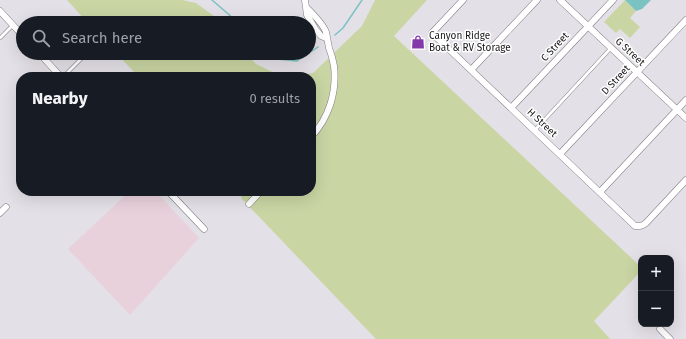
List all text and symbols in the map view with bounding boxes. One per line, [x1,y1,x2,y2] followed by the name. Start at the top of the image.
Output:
[16,16,316,60] search box
[30,27,52,49] icon: search
[62,29,142,47] text: Search here
[429,30,511,54] place label: Canyon Ridge Boat & RV Storage
[539,30,572,64] street label: C Street
[410,34,426,50] shop icon: Canyon Ridge Boat & RV Storage
[613,35,648,69] street label: G Street
[599,62,633,97] street label: D Street
[32,88,87,109] text: Nearby
[249,91,300,106] text: 0 results
[525,106,560,140] street label: H Street
[638,255,674,327] map controls
[638,255,674,291] button: +
[638,291,674,327] button: −

